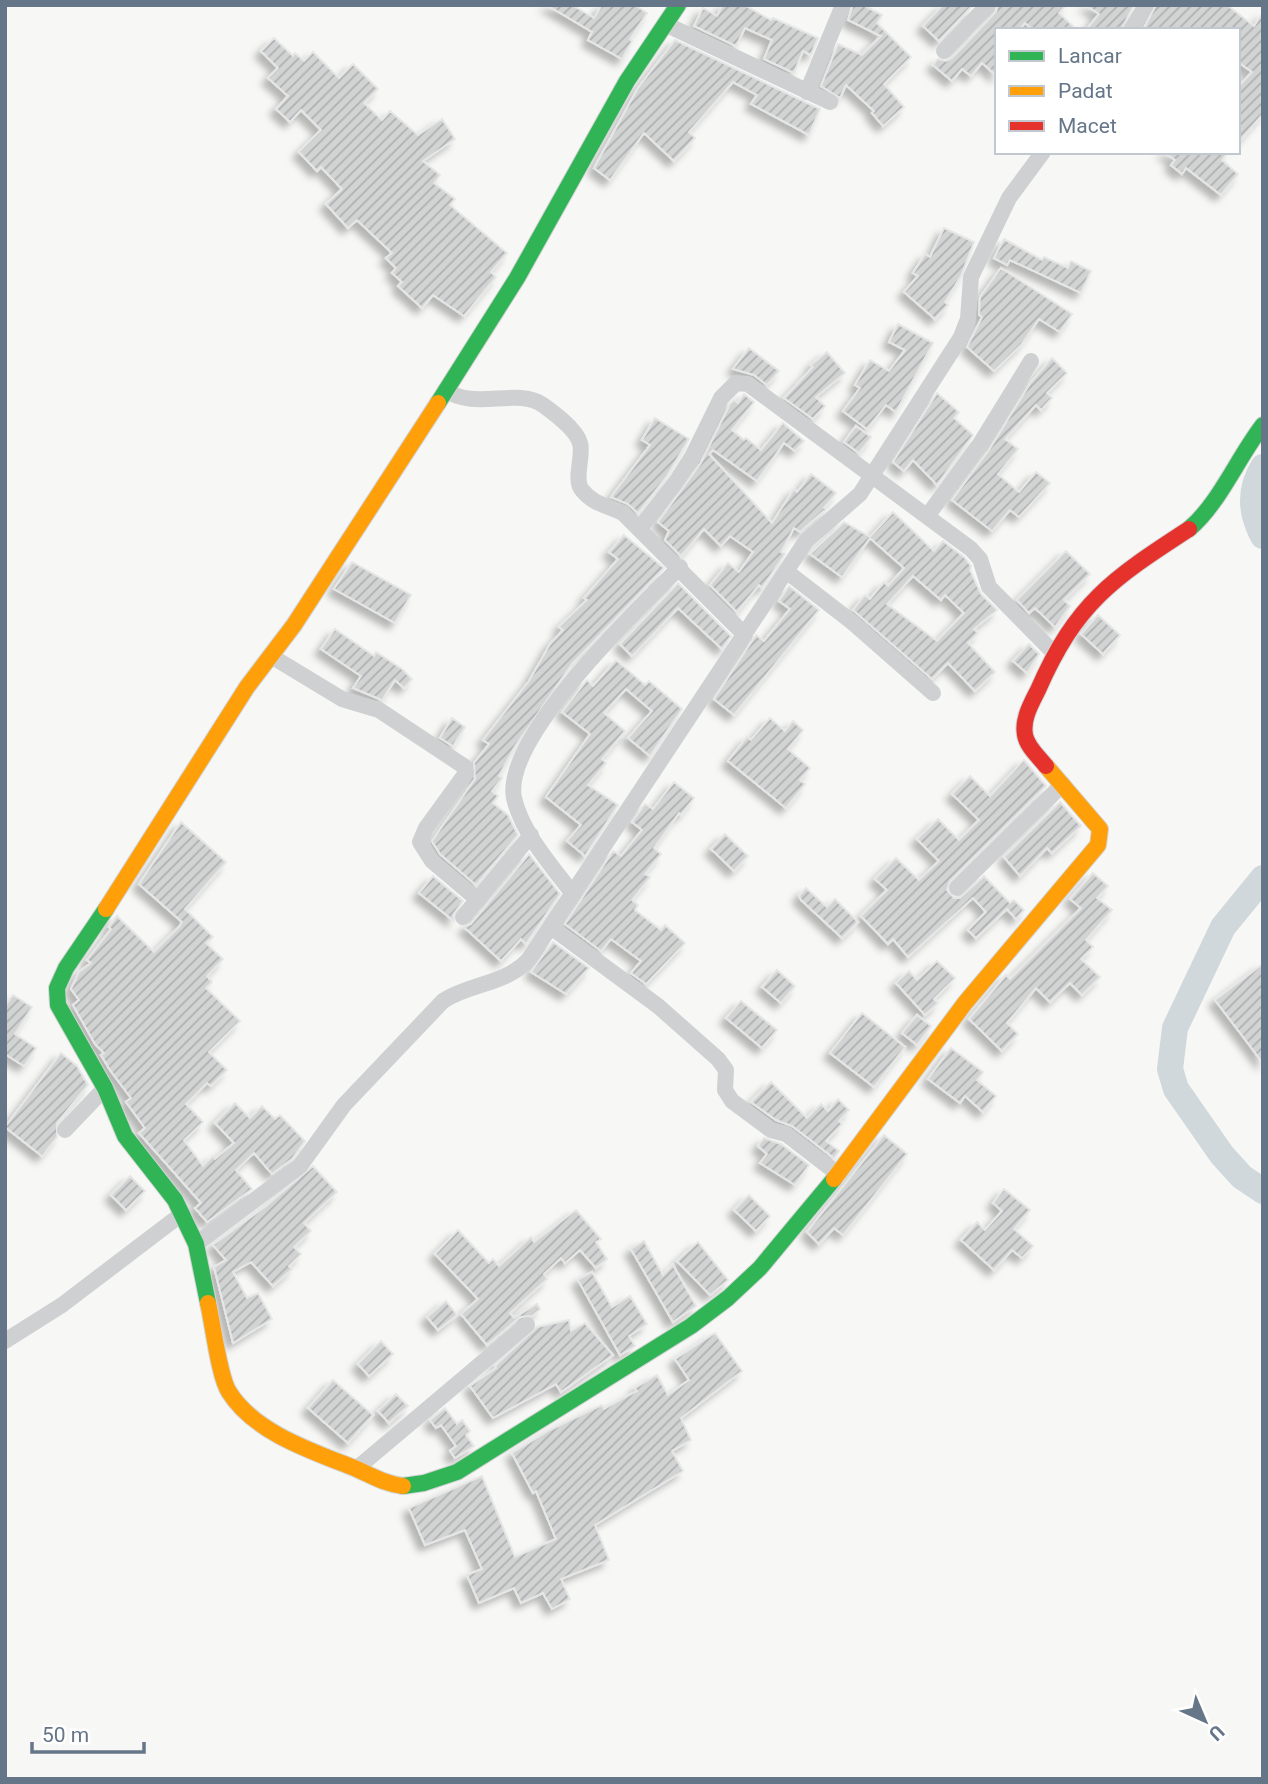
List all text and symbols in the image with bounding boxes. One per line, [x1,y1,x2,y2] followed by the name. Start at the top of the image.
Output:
[995,28,1240,154] legend
[1058,44,1122,68] text: Lancar
[1058,79,1113,103] text: Padat
[1058,114,1117,138] text: Macet
[1170,1686,1240,1756] north arrow
[32,1710,144,1754] scale bar
[1204,1720,1229,1745] text: U
[42,1723,89,1747] text: 50 m

